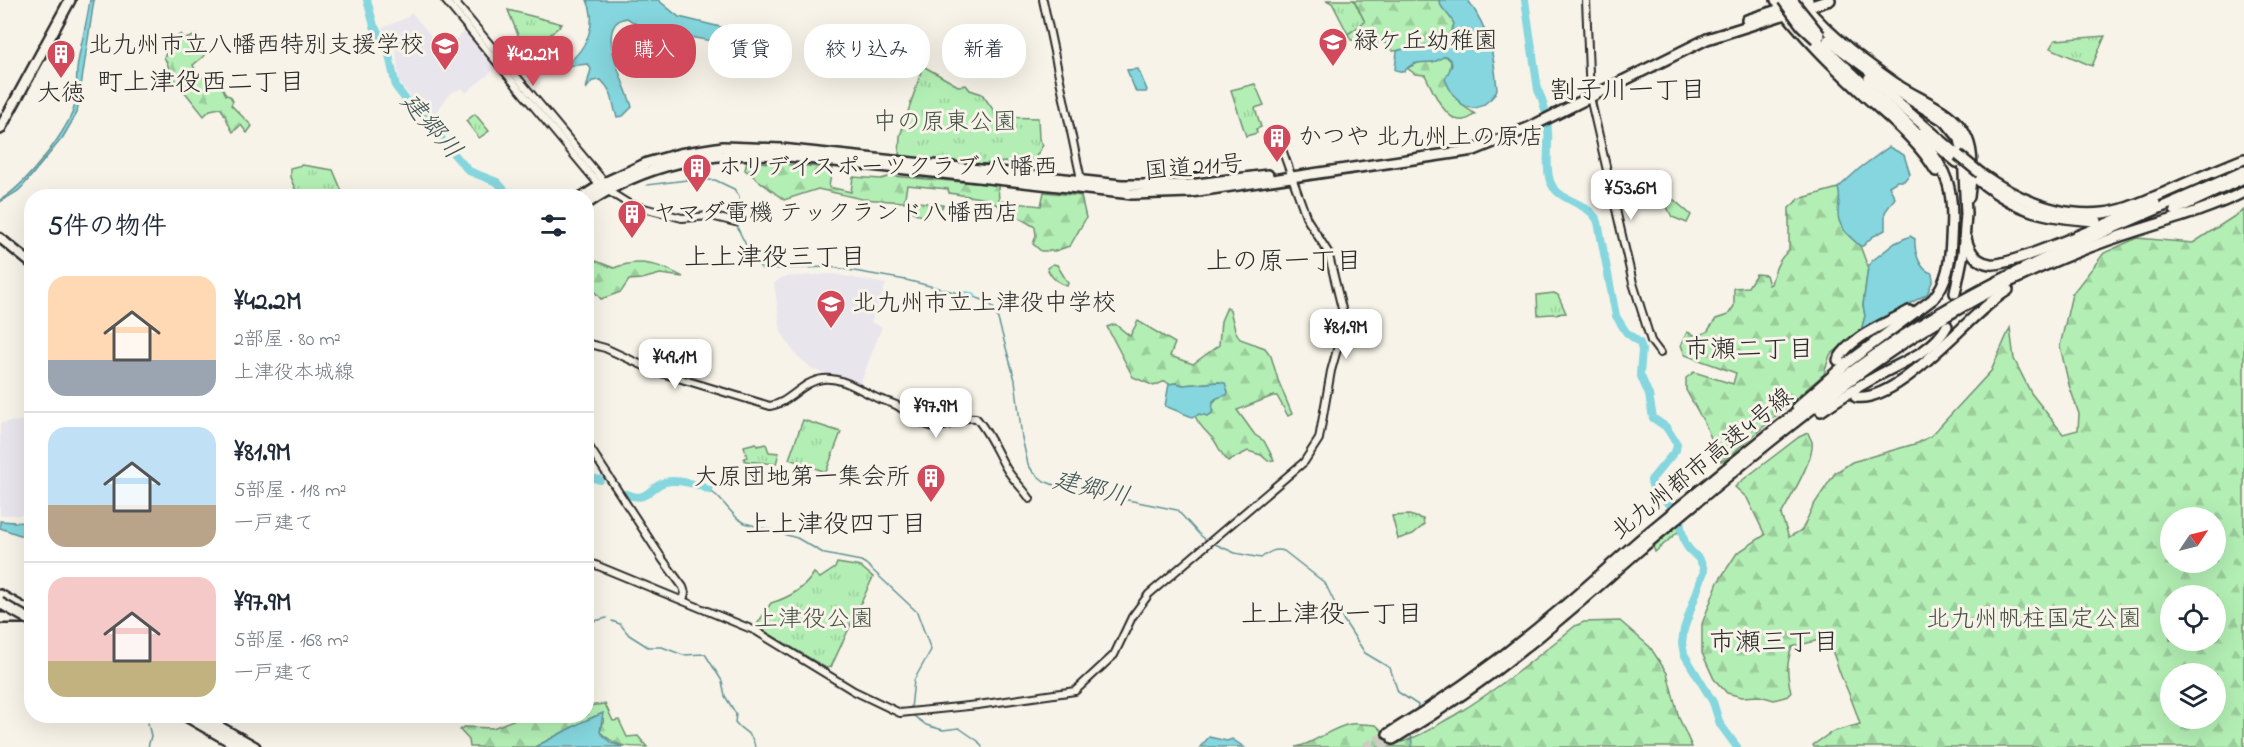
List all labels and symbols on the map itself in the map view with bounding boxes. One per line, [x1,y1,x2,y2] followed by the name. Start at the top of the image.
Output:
[1354,25,1498,60] place label: 緑ケ丘幼稚園
[1317,26,1349,68] school or university icon: 緑ケ丘幼稚園
[88,29,424,64] place label: 北九州市立八幡西特別支援学校
[429,30,461,72] school or university icon: 北九州市立八幡西特別支援学校
[484,36,582,87] pin: ¥42.2M
[45,38,77,80] building icon: 大徳
[97,65,305,103] district label: 町上津役西二丁目
[1550,73,1706,111] district label: 割子川一丁目
[37,77,85,112] place label: 大徳
[390,85,470,169] water label: 建郷川
[873,106,1017,141] park label: 中の原東公園
[1298,121,1544,156] place label: かつや 北九州上の原店
[1261,122,1293,164] building icon: かつや 北九州上の原店
[1143,147,1245,191] street label: 国道211号
[718,151,1058,186] place label: ホリデイスポーツクラブ 八幡西
[681,152,713,194] building icon: ホリデイスポーツクラブ 八幡西
[1582,170,1680,221] pin: ¥53.6M
[653,197,1019,232] place label: ヤマダ電機 テックランド八幡西店
[616,198,648,240] building icon: ヤマダ電機 テックランド八幡西店
[684,240,866,278] district label: 上上津役三丁目
[1206,244,1362,282] district label: 上の原一丁目
[852,287,1116,322] place label: 北九州市立上津役中学校
[815,288,847,330] school or university icon: 北九州市立上津役中学校
[1297,309,1395,360] pin: ¥81.9M
[1684,332,1814,370] district label: 市瀬二丁目
[626,339,724,390] pin: ¥49.1M
[1604,380,1802,550] street label: 北九州都市高速4号線
[887,388,985,439] pin: ¥97.9M
[694,461,910,496] place label: 大原団地第一集会所
[915,462,947,504] building icon: 大原団地第一集会所
[1049,462,1133,518] water label: 建郷川
[745,507,927,545] district label: 上上津役四丁目
[2160,507,2226,573] north arrow
[1241,597,1423,635] district label: 上上津役一丁目
[754,603,874,638] park label: 上津役公園
[1926,603,2142,638] park label: 北九州帆柱国定公園
[1709,625,1839,663] district label: 市瀬三丁目

